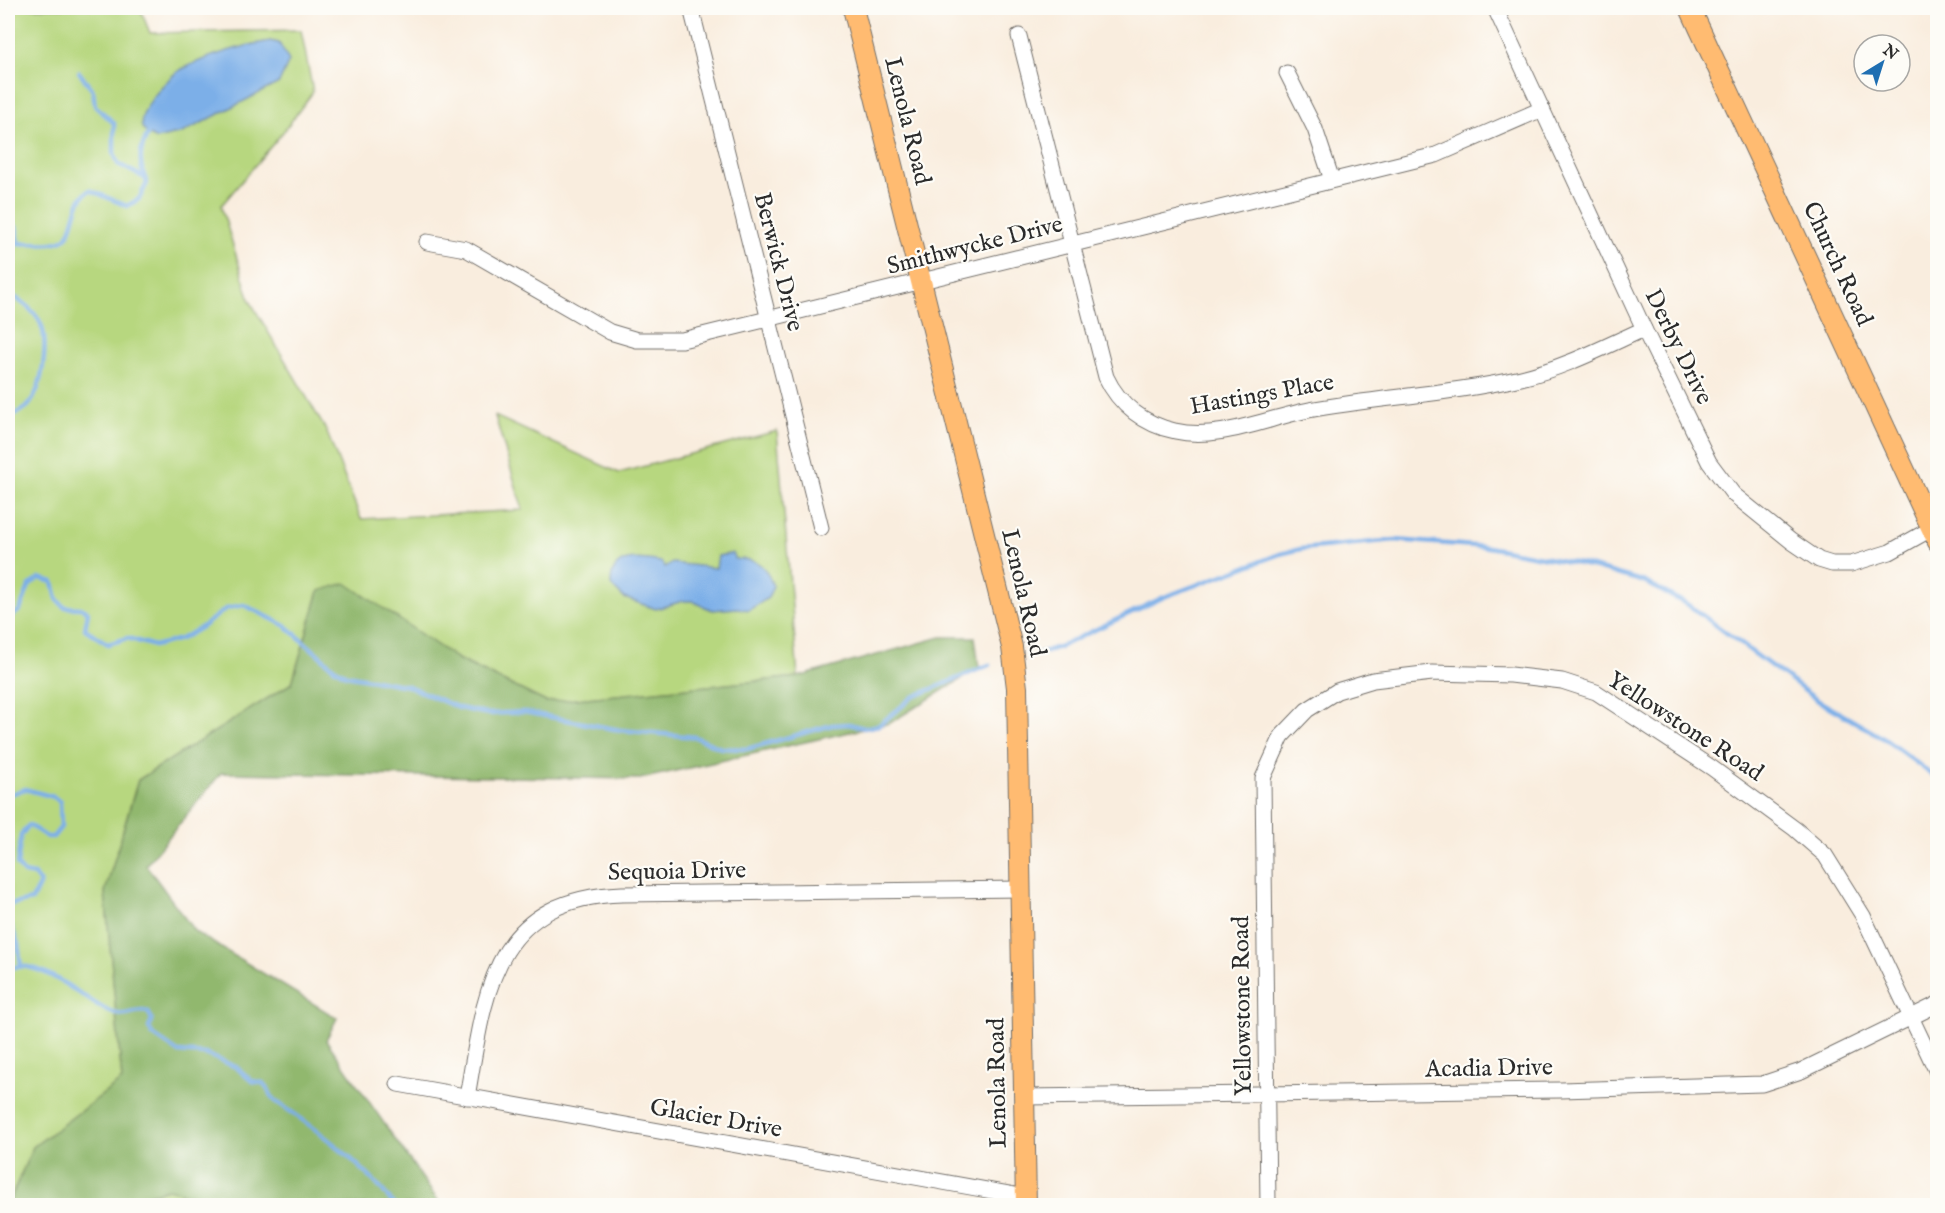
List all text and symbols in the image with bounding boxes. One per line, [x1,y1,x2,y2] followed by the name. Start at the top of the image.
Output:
[1852,33,1912,93] north arrow
[1878,40,1902,65] text: N
[876,54,938,188] street label: Lenola Road
[746,189,810,335] street label: Berwick Drive
[1795,197,1879,331] street label: Church Road
[884,209,1066,283] street label: Smithwycke Drive
[1637,284,1719,410] street label: Derby Drive
[1188,367,1336,423] street label: Hastings Place
[993,526,1053,660] street label: Lenola Road
[1601,665,1769,789] street label: Yellowstone Road
[608,855,746,889] street label: Sequoia Drive
[1226,915,1260,1096] street label: Yellowstone Road
[981,1017,1015,1148] street label: Lenola Road
[1424,1052,1553,1086] street label: Acadia Drive
[648,1092,784,1146] street label: Glacier Drive

